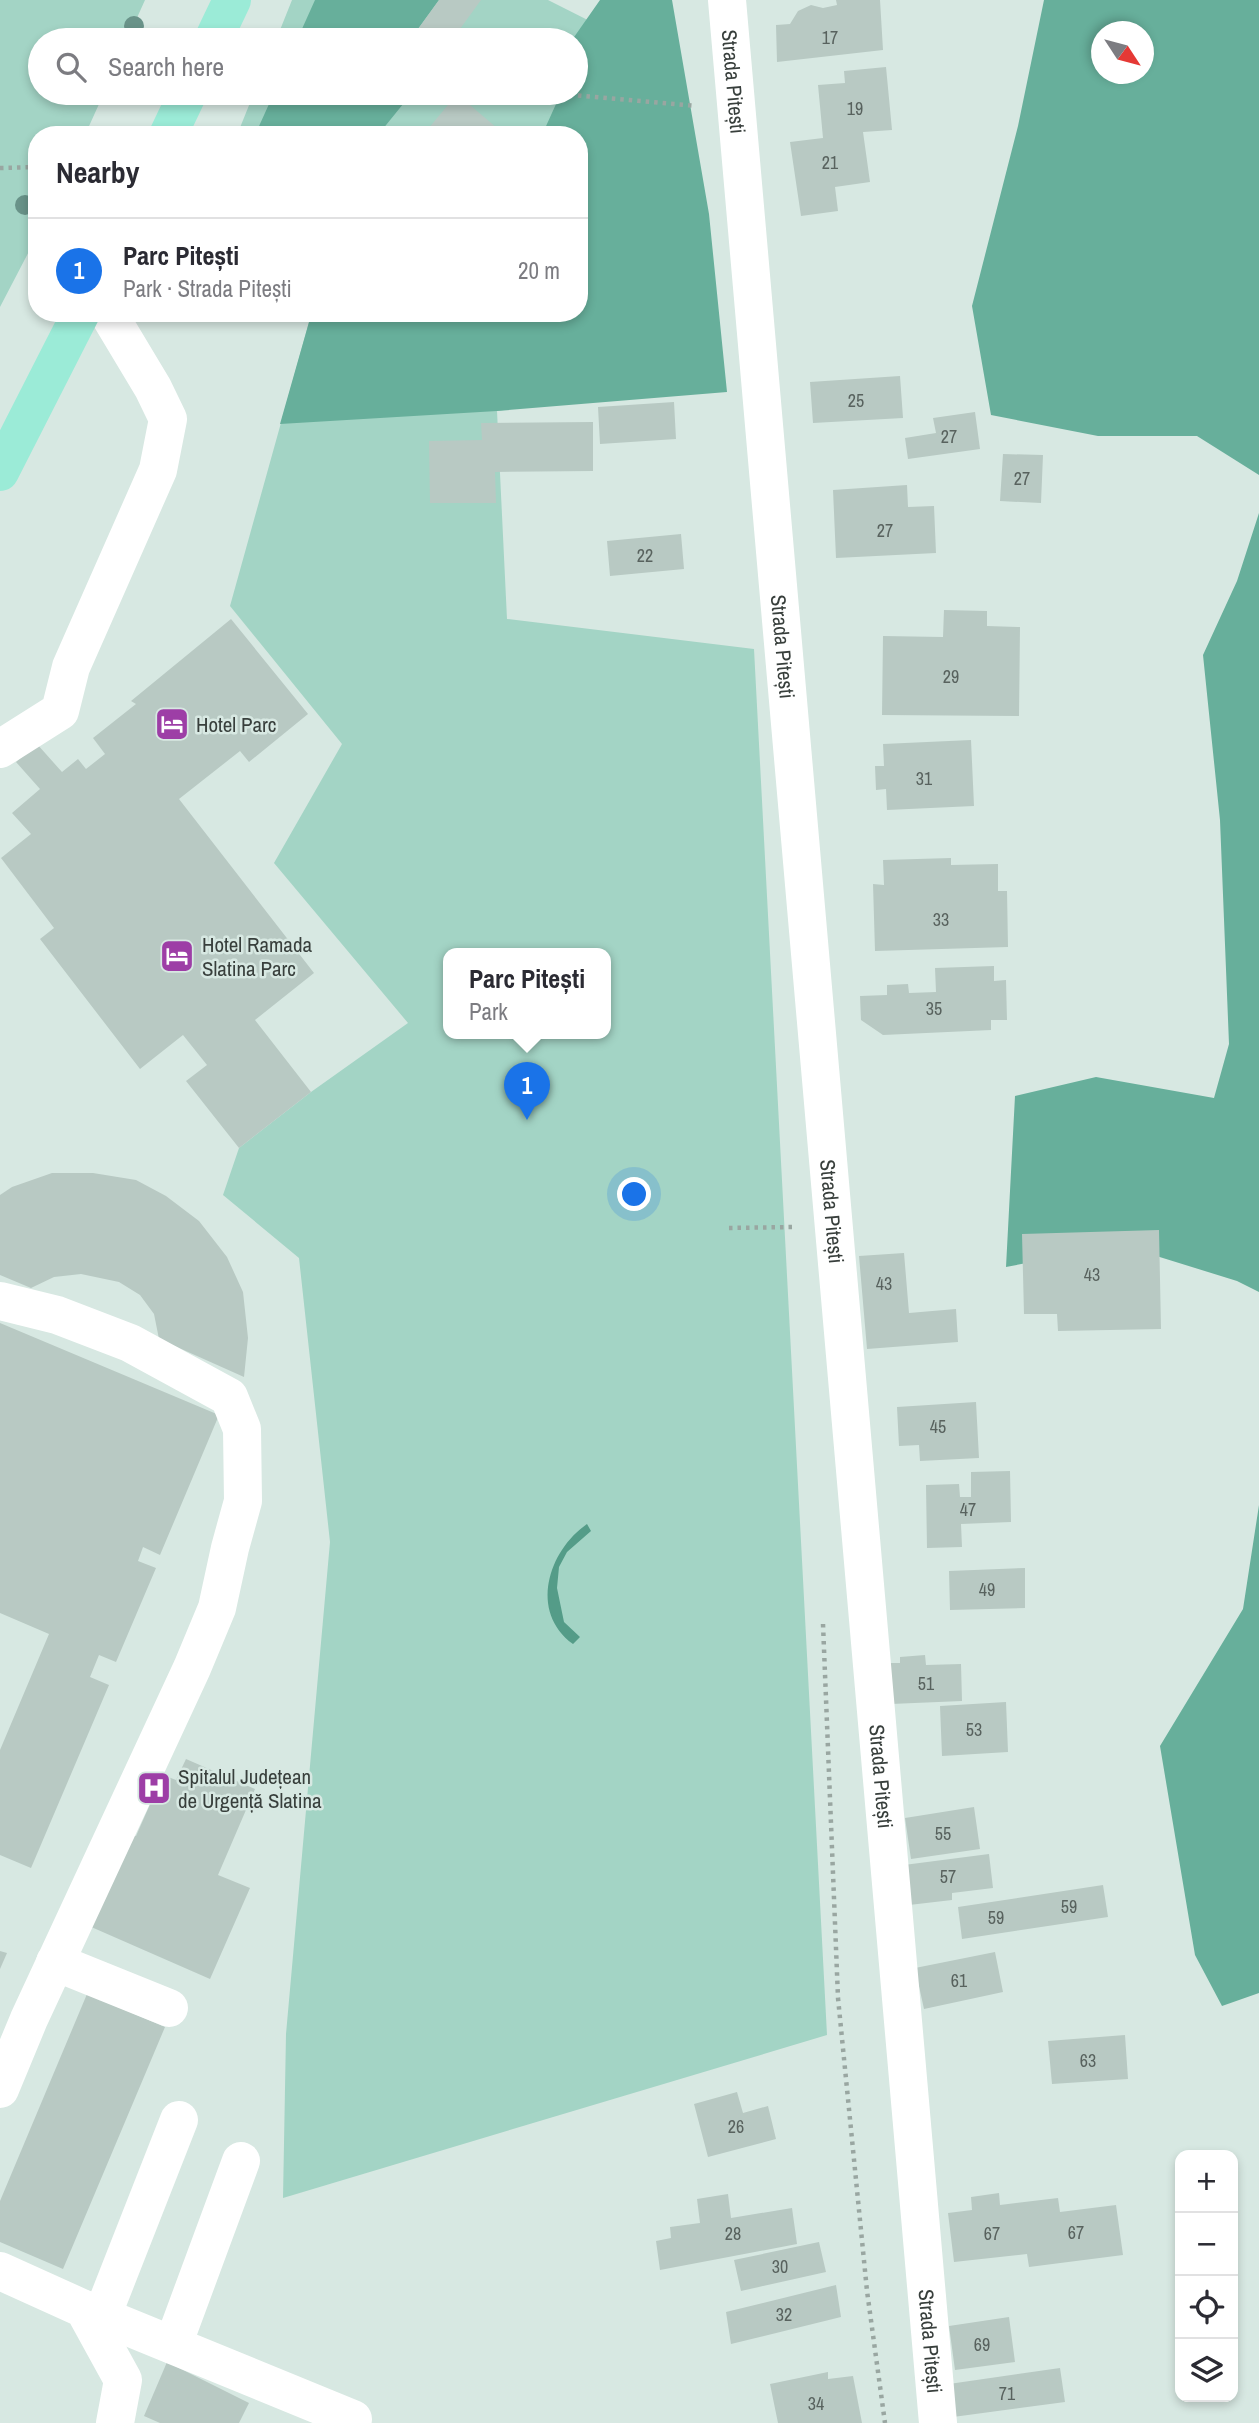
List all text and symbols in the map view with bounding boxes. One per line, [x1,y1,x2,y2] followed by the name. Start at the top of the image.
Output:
[1091,21,1154,84] north arrow
[822,25,838,50] house number: 17
[28,28,588,105] search box
[715,28,753,135] street label: Strada Pitești
[52,48,90,86] icon: search
[108,49,224,84] text: Search here
[847,96,863,121] house number: 19
[822,150,839,175] house number: 21
[56,152,139,192] text: Nearby
[123,238,239,273] text: Parc Pitești
[74,255,84,286] text: 1
[518,255,560,286] text: 20 m
[123,273,292,304] text: Park · Strada Pitești
[848,388,864,413] house number: 25
[941,424,957,449] house number: 27
[1014,466,1030,491] house number: 27
[877,518,893,543] house number: 27
[637,543,653,568] house number: 22
[764,593,802,700] street label: Strada Pitești
[943,664,959,689] house number: 29
[153,705,191,743] hotel icon: Hotel Parc
[196,710,276,739] place label: Hotel Parc
[916,766,933,791] house number: 31
[933,907,949,932] house number: 33
[202,930,312,983] place label: Hotel Ramada Slatina Parc
[158,937,196,975] hotel icon: Hotel Ramada Slatina Parc
[443,948,611,1039] popup
[469,961,585,996] text: Parc Pitești
[469,996,508,1027] text: Park
[926,996,942,1021] house number: 35
[504,1062,550,1120] pin: 1
[814,1158,851,1265] street label: Strada Pitești
[617,1177,651,1211] your location
[1084,1262,1100,1287] house number: 43
[876,1271,892,1296] house number: 43
[930,1414,946,1439] house number: 45
[960,1497,976,1522] house number: 47
[979,1577,995,1602] house number: 49
[918,1671,935,1696] house number: 51
[966,1717,982,1742] house number: 53
[863,1723,901,1830] street label: Strada Pitești
[178,1762,322,1815] place label: Spitalul Județean de Urgență Slatina
[135,1769,173,1807] hospital icon: Spitalul Județean de Urgență Slatina
[935,1821,951,1846] house number: 55
[940,1864,956,1889] house number: 57
[1061,1894,1077,1919] house number: 59
[988,1905,1004,1930] house number: 59
[951,1968,968,1993] house number: 61
[1080,2048,1096,2073] house number: 63
[728,2114,744,2139] house number: 26
[1175,2150,1238,2402] map controls
[1175,2150,1238,2213] button: +
[1175,2213,1238,2276] button: −
[1068,2220,1084,2245] house number: 67
[725,2221,741,2246] house number: 28
[984,2221,1000,2246] house number: 67
[772,2254,788,2279] house number: 30
[1175,2276,1238,2339] button: locate
[912,2288,950,2394] street label: Strada Pitești
[776,2302,792,2327] house number: 32
[974,2332,990,2357] house number: 69
[1175,2339,1238,2402] button: layers
[999,2381,1016,2406] house number: 71
[808,2391,824,2416] house number: 34

